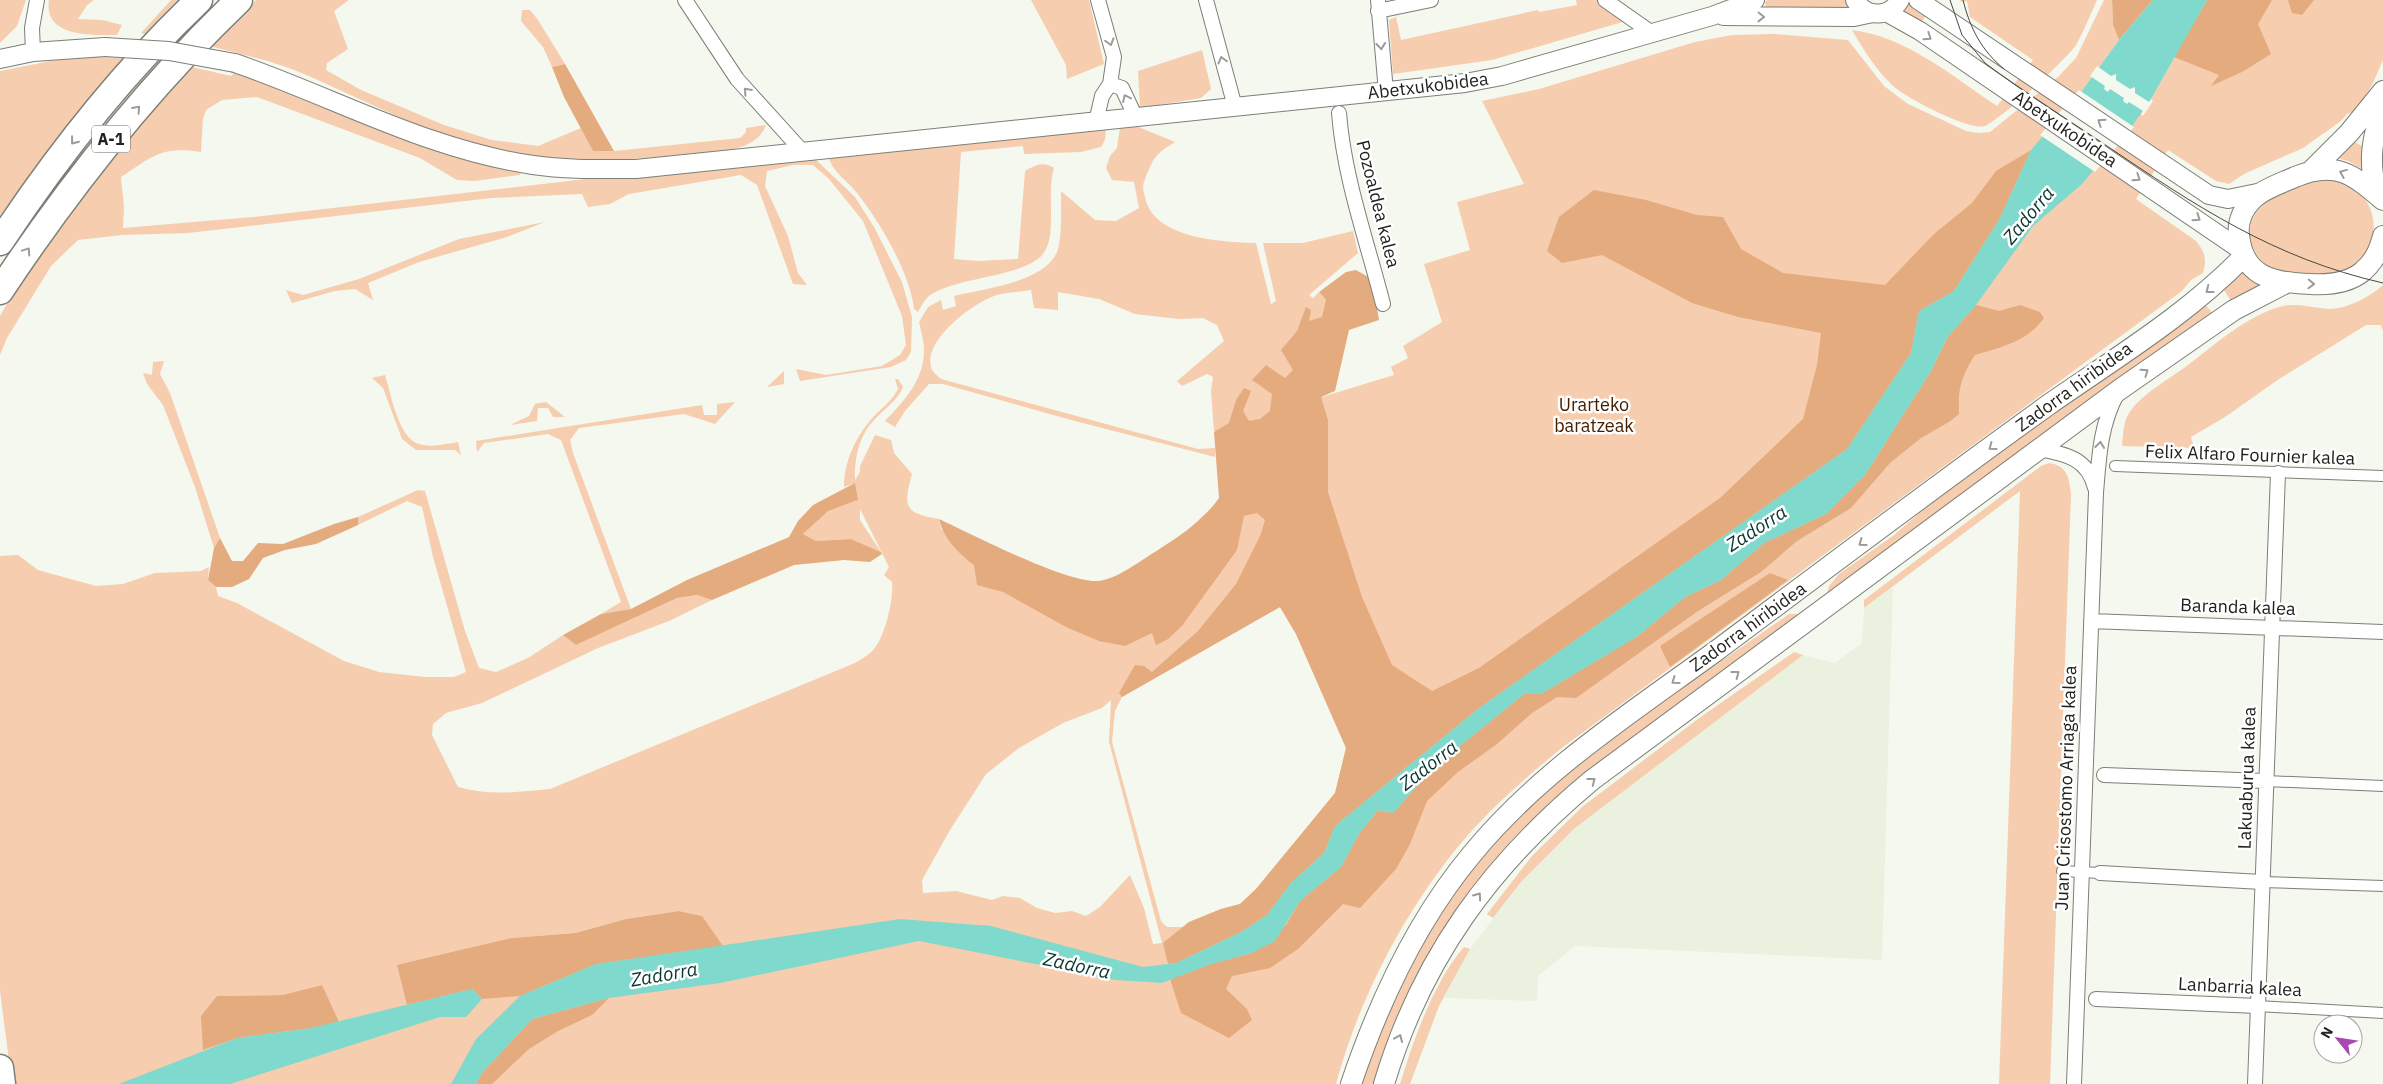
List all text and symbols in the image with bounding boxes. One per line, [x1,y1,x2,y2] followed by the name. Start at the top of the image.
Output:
[1758,12,1765,22] one-way arrow
[1922,31,1932,40] one-way arrow
[1104,37,1114,45] one-way arrow
[1375,42,1386,50] one-way arrow
[1218,56,1228,64] one-way arrow
[1366,67,1490,104] street label: Abetxukobidea
[2008,85,2122,172] street label: Abetxukobidea
[744,87,753,96] one-way arrow
[1122,94,1132,103] one-way arrow
[131,105,140,114] one-way arrow
[2097,119,2107,128] one-way arrow
[92,126,130,152] road number: A-1
[71,135,80,145] one-way arrow
[1351,138,1406,271] street label: Pozoaldea kalea
[2339,168,2348,179] one-way arrow
[2131,172,2141,181] one-way arrow
[1996,181,2059,249] water label: Zadorra
[2192,212,2201,222] one-way arrow
[21,247,30,256] one-way arrow
[2307,279,2315,289] one-way arrow
[2206,285,2215,293] one-way arrow
[2011,336,2137,437] street label: Zadorra hiribidea
[2139,369,2149,378] one-way arrow
[1554,393,1634,437] park label: Urarteko baratzeak
[2144,439,2356,470] street label: Felix Alfaro Fournier kalea
[1989,441,1998,449] one-way arrow
[2094,441,2105,449] one-way arrow
[1720,500,1791,557] water label: Zadorra
[1858,537,1868,546] one-way arrow
[1685,576,1811,677] street label: Zadorra hiribidea
[2180,593,2296,620] street label: Baranda kalea
[2050,665,2081,911] street label: Juan Crisostomo Arriaga kalea
[1730,671,1739,679] one-way arrow
[1672,676,1681,684] one-way arrow
[2233,706,2260,850] street label: Lakuaburua kalea
[1393,735,1462,796] water label: Zadorra
[1586,778,1595,787] one-way arrow
[1472,893,1480,902] one-way arrow
[1040,946,1113,984] water label: Zadorra
[628,956,699,992] water label: Zadorra
[2178,972,2303,1001] street label: Lanbarria kalea
[2313,1014,2363,1064] north arrow
[2316,1024,2337,1041] text: N
[1393,1034,1404,1043] one-way arrow

